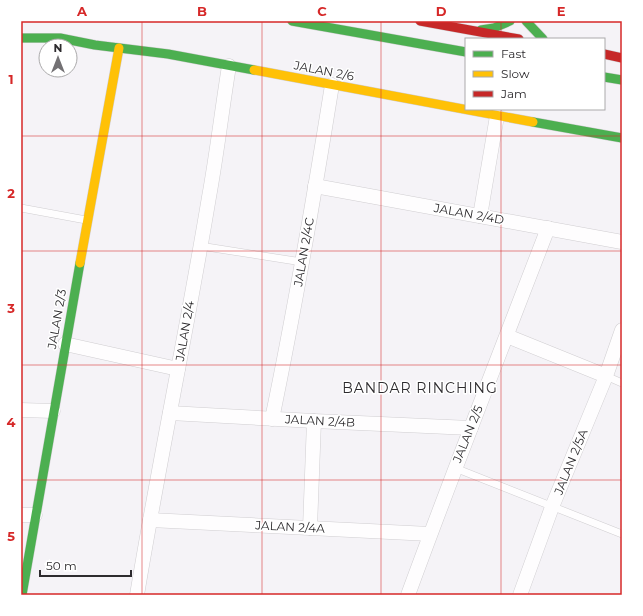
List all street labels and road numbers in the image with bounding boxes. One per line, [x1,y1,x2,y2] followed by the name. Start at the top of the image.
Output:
[292,57,355,84] street label: JALAN 2/6
[432,200,505,227] street label: JALAN 2/4D
[290,216,317,289] street label: JALAN 2/4C
[44,287,69,351] street label: JALAN 2/3
[172,299,197,363] street label: JALAN 2/4
[449,403,486,466] street label: JALAN 2/5
[284,411,355,430] street label: JALAN 2/4B
[550,426,591,498] street label: JALAN 2/5A
[254,517,326,536] street label: JALAN 2/4A

